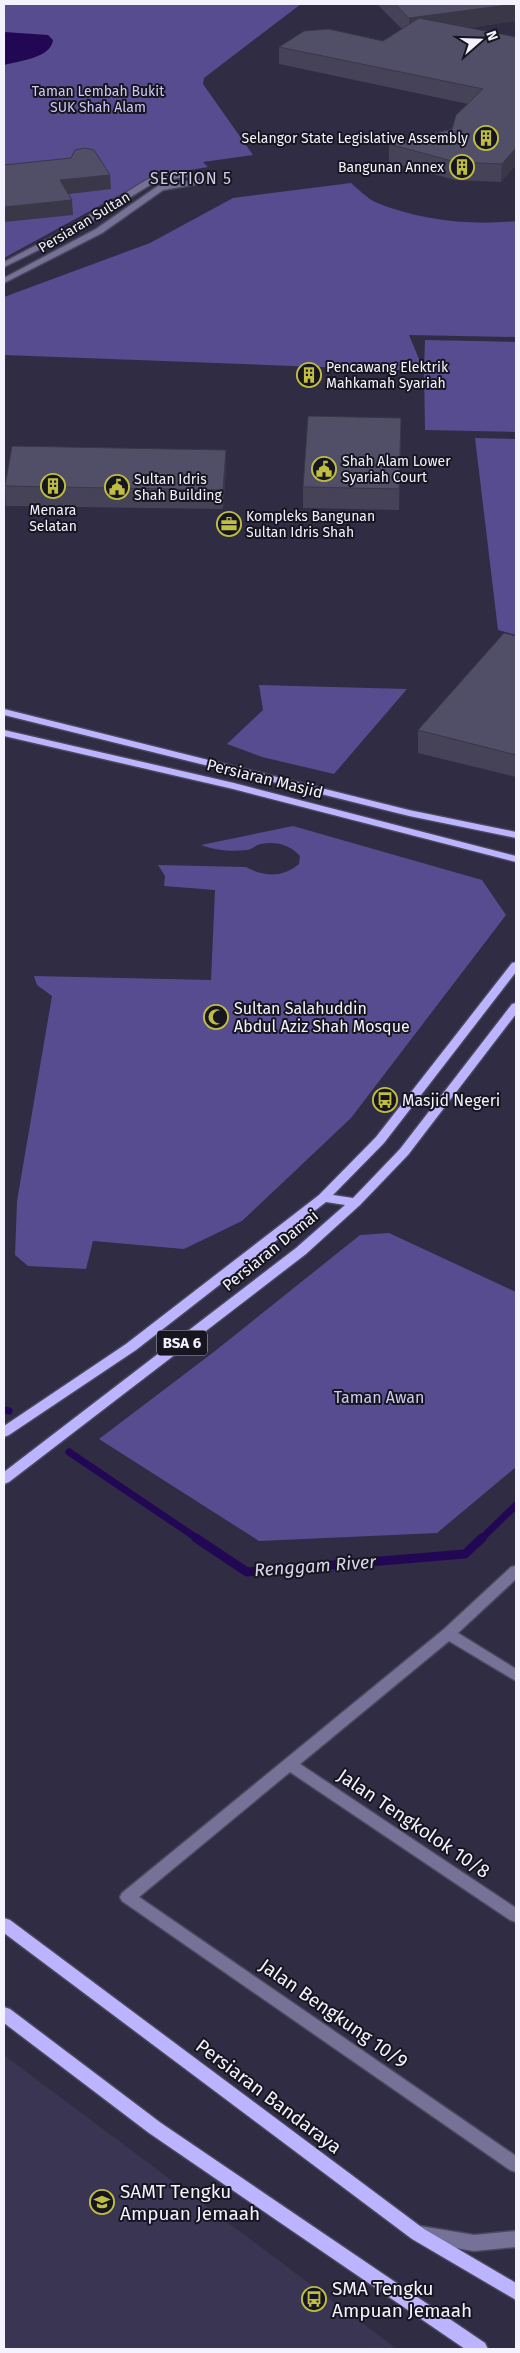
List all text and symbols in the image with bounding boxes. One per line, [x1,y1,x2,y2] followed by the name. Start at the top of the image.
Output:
[455,15,505,65] north arrow
[482,28,501,43] text: N
[32,83,165,116] park label: Taman Lembah Bukit SUK Shah Alam
[473,125,499,151] building icon: Selangor State Legislative Assembly
[242,130,468,147] place label: Selangor State Legislative Assembly
[449,154,475,180] building icon: Bangunan Annex
[338,159,444,176] place label: Bangunan Annex
[150,169,232,188] district label: SECTION 5
[35,188,133,256] street label: Persiaran Sultan
[326,359,449,392] place label: Pencawang Elektrik Mahkamah Syariah
[296,362,322,388] building icon: Pencawang Elektrik Mahkamah Syariah
[342,453,451,486] place label: Shah Alam Lower Syariah Court
[311,456,337,482] public building icon: Shah Alam Lower Syariah Court
[134,471,223,504] place label: Sultan Idris Shah Building
[40,473,66,499] building icon: Menara Selatan
[104,474,130,500] public building icon: Sultan Idris Shah Building
[29,502,77,535] place label: Menara Selatan
[246,508,375,541] place label: Kompleks Bangunan Sultan Idris Shah
[216,511,242,537] office icon: Kompleks Bangunan Sultan Idris Shah
[205,755,325,802] street label: Persiaran Masjid
[234,999,410,1036] place label: Sultan Salahuddin Abdul Aziz Shah Mosque
[203,1004,229,1030] mosque icon: Sultan Salahuddin Abdul Aziz Shah Mosque
[372,1087,398,1113] bus stop icon: Masjid Negeri
[402,1091,500,1110] place label: Masjid Negeri
[219,1206,322,1295] street label: Persiaran Damai
[157,1330,207,1356] road number: BSA 6
[334,1388,424,1407] park label: Taman Awan
[253,1551,378,1581] water label: Renggam River
[333,1764,494,1883] street label: Jalan Tengkolok 10/8
[255,1954,412,2073] street label: Jalan Bengkung 10/9
[191,2034,346,2159] street label: Persiaran Bandaraya
[120,2180,260,2225] place label: SAMT Tengku Ampuan Jemaah
[89,2189,115,2215] school or university icon: SAMT Tengku Ampuan Jemaah
[332,2277,472,2322] place label: SMA Tengku Ampuan Jemaah
[301,2286,327,2312] bus stop icon: SMA Tengku Ampuan Jemaah

